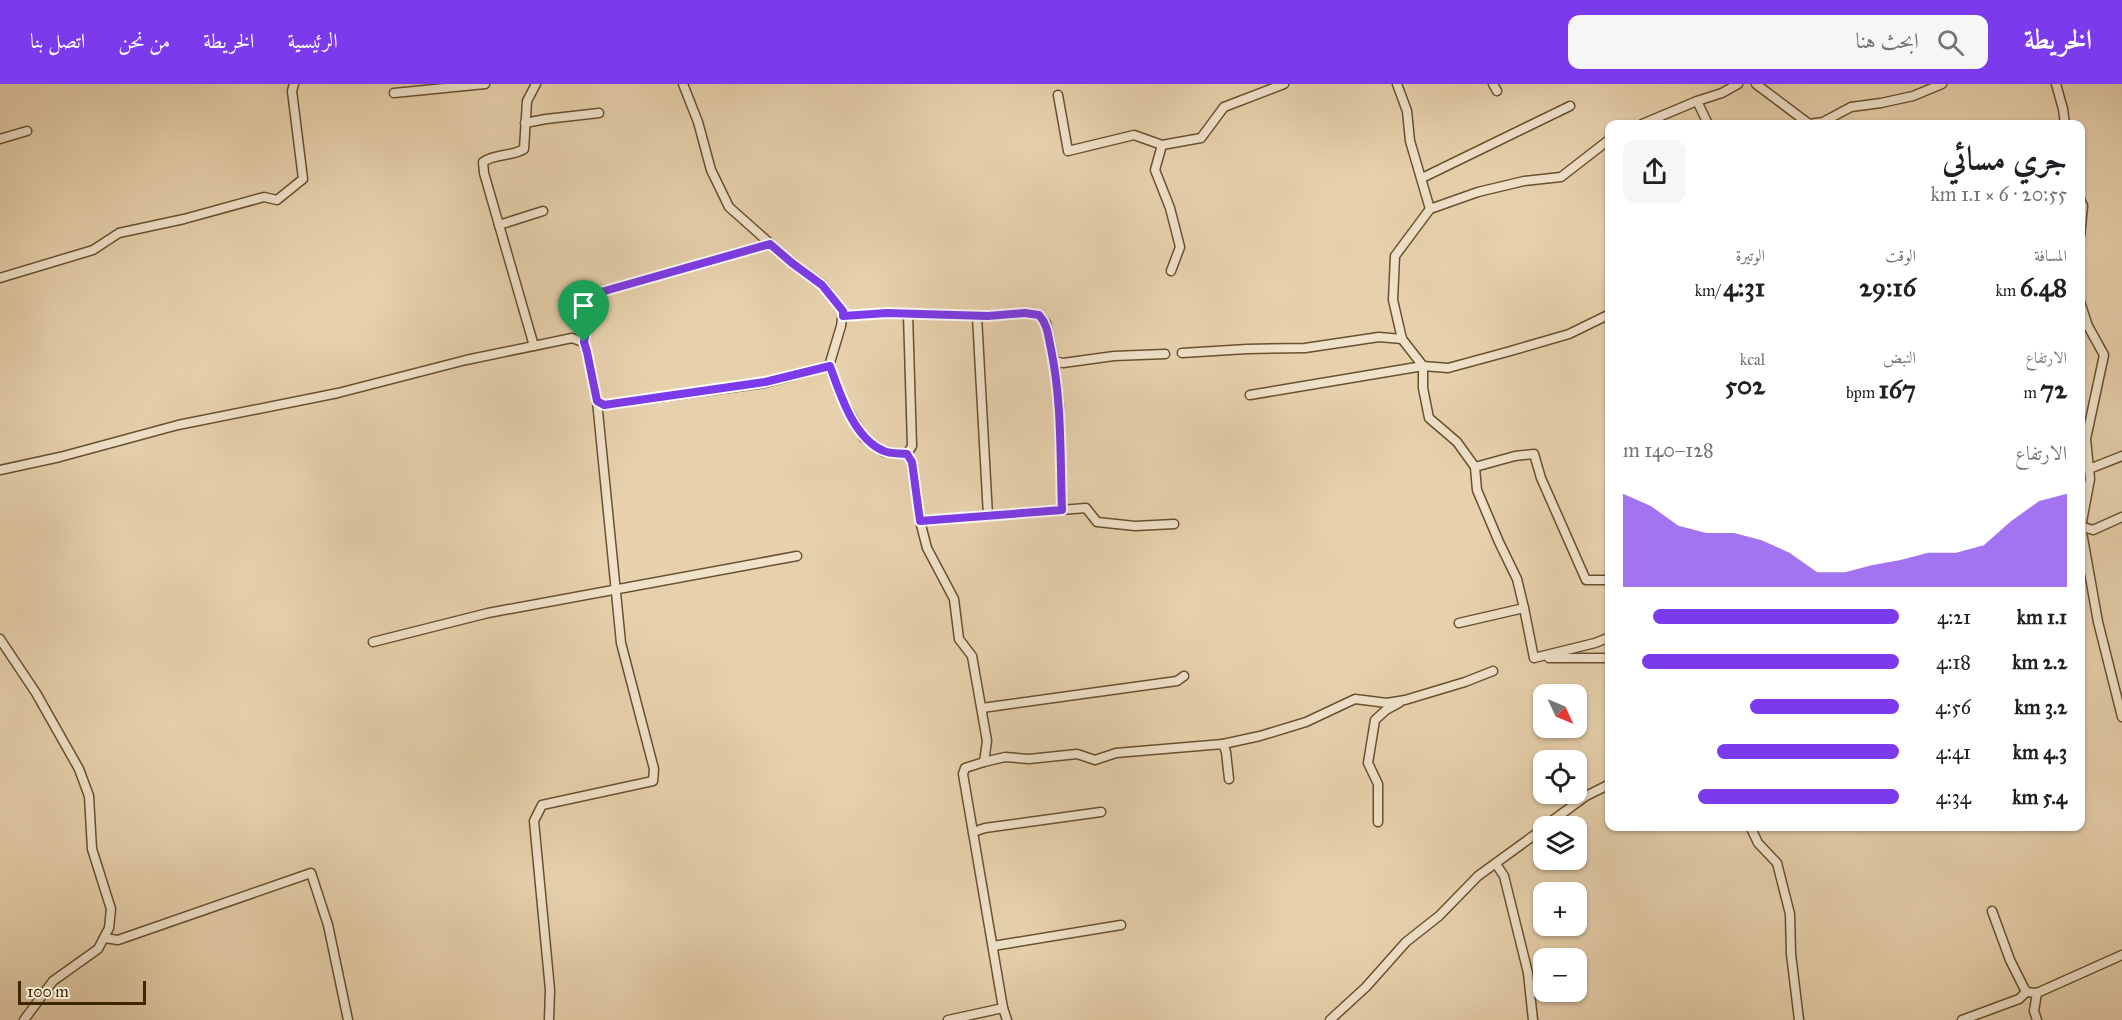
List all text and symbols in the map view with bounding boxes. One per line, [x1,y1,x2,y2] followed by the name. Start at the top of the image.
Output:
[1568,15,1988,69] search box
[2024,22,2092,57] text: الخريطة
[1934,26,1967,59] icon: search
[1855,27,1919,54] text: ابحث هنا
[30,28,85,54] text: اتصل بنا
[118,28,170,54] text: من نحن
[203,28,254,54] text: الخريطة
[287,28,338,54] text: الرئيسية
[1942,139,2067,179] text: جري مسائي
[1623,140,1686,203] button: share
[1931,182,2067,206] text: 20:55 · 6 × 1.1 km
[1735,246,1765,265] text: الوتيرة
[1885,246,1916,265] text: الوقت
[2034,246,2067,265] text: المسافة
[1723,271,1765,303] text: 4:31
[1859,271,1916,303] text: 29:16
[2020,271,2067,303] text: 6.48
[558,280,609,342] pin
[1695,281,1723,300] text: /km
[1995,281,2020,300] text: km
[567,289,600,322] icon: arrive
[1883,348,1916,367] text: النبض
[2025,348,2067,367] text: الارتفاع
[1740,350,1765,369] text: kcal
[1725,369,1765,401] text: 502
[1879,373,1916,405] text: 167
[2040,373,2067,405] text: 72
[1846,383,1879,402] text: bpm
[2023,383,2040,402] text: m
[1623,438,1714,462] text: 128–140 m
[2015,441,2067,465] text: الارتفاع
[1937,605,1971,629] text: 4:21
[2017,605,2067,629] text: 1.1 km
[1936,650,1971,674] text: 4:18
[2012,650,2067,674] text: 2.2 km
[1533,684,1587,738] north arrow
[1533,684,1587,1002] map controls
[1935,695,1971,719] text: 4:56
[2015,695,2067,719] text: 3.2 km
[1936,740,1971,764] text: 4:41
[2013,740,2067,764] text: 4.3 km
[1533,750,1587,804] button: locate
[1936,785,1971,809] text: 4:34
[2012,785,2067,809] text: 5.4 km
[1533,816,1587,870] button: layers
[1533,882,1587,936] button: +
[1533,948,1587,1002] button: −
[18,978,146,1006] scale bar
[27,982,69,1001] text: 100 m

